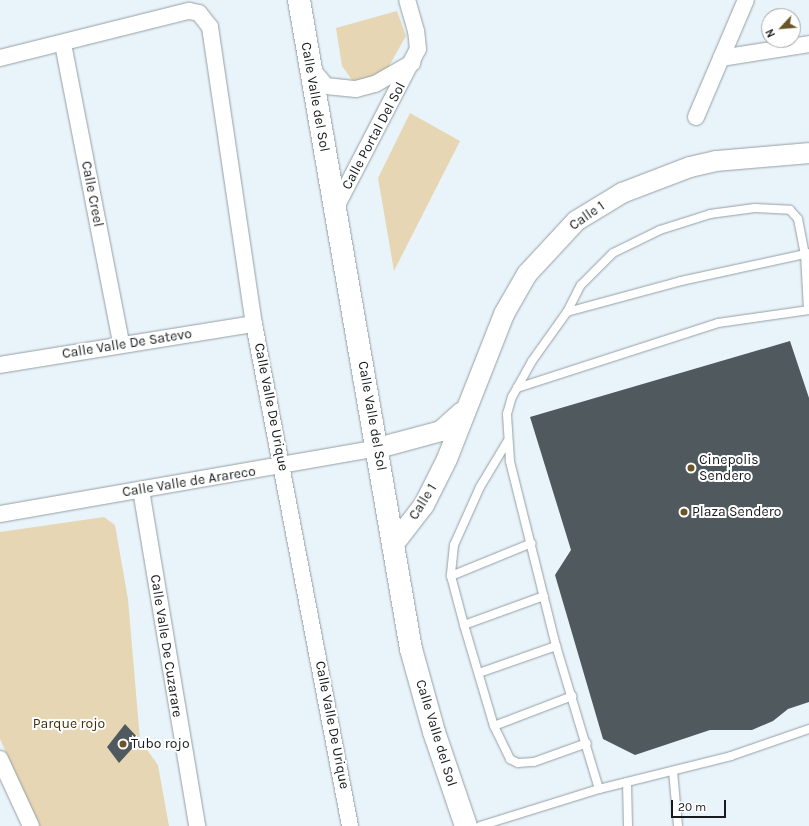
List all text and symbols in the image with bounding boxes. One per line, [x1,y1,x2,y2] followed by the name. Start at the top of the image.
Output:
[761,8,801,48] north arrow
[763,27,778,39] text: N
[297,41,333,153] street label: Calle Valle del Sol
[339,80,409,192] street label: Calle Portal Del Sol
[77,160,107,228] street label: Calle Creel
[566,198,608,234] street label: Calle 1
[61,325,193,363] street label: Calle Valle De Satevo
[250,342,292,472] street label: Calle Valle De Urique
[354,360,390,472] street label: Calle Valle del Sol
[699,452,759,484] place label: Cinepolis Sendero
[121,463,257,501] street label: Calle Valle de Arareco
[686,463,696,473] marker: Cinepolis Sendero
[405,481,441,523] street label: Calle 1
[692,504,781,520] place label: Plaza Sendero
[679,507,689,517] marker: Plaza Sendero
[146,573,186,719] street label: Calle Valle De Cuzarare
[311,660,353,790] street label: Calle Valle De Urique
[412,678,460,788] street label: Calle Valle del Sol
[33,716,105,732] park label: Parque rojo
[131,736,190,752] place label: Tubo rojo
[118,739,128,749] marker: Tubo rojo
[673,792,728,818] scale bar
[678,800,706,814] text: 20 m

